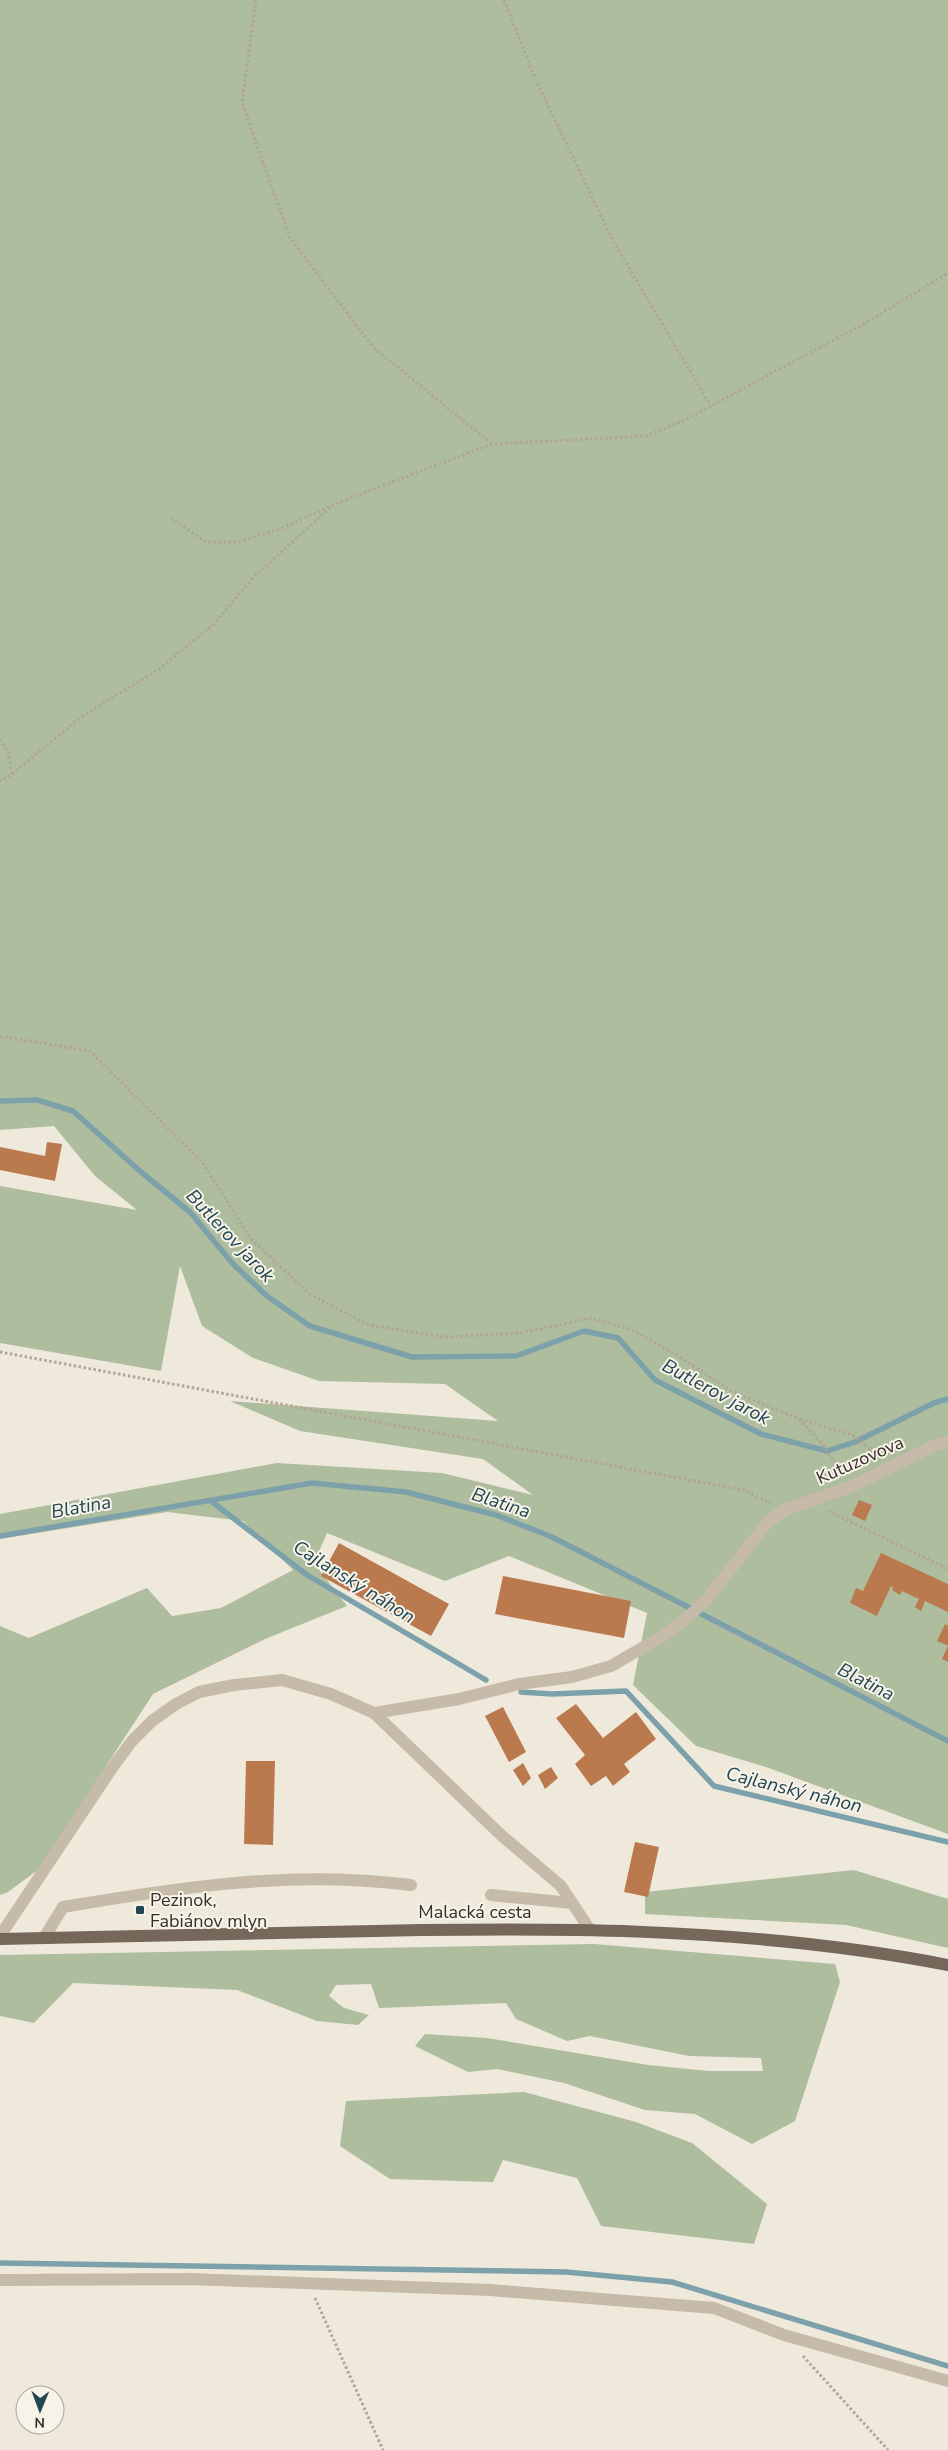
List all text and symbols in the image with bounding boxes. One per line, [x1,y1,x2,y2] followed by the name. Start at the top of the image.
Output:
[180,1184,280,1289] water label: Butlerov jarok
[657,1353,775,1432] water label: Butlerov jarok
[813,1430,907,1490] street label: Kutuzovova
[468,1481,534,1525] water label: Blatina
[49,1489,113,1525] water label: Blatina
[288,1534,420,1630] water label: Cajlanský náhon
[833,1657,899,1707] water label: Blatina
[723,1761,865,1819] water label: Cajlanský náhon
[150,1888,267,1933] place label: Pezinok, Fabiánov mlyn
[418,1900,532,1924] street label: Malacká cesta
[134,1904,146,1916] marker: Pezinok, Fabiánov mlyn
[15,2385,65,2435] north arrow
[34,2413,45,2432] text: N

